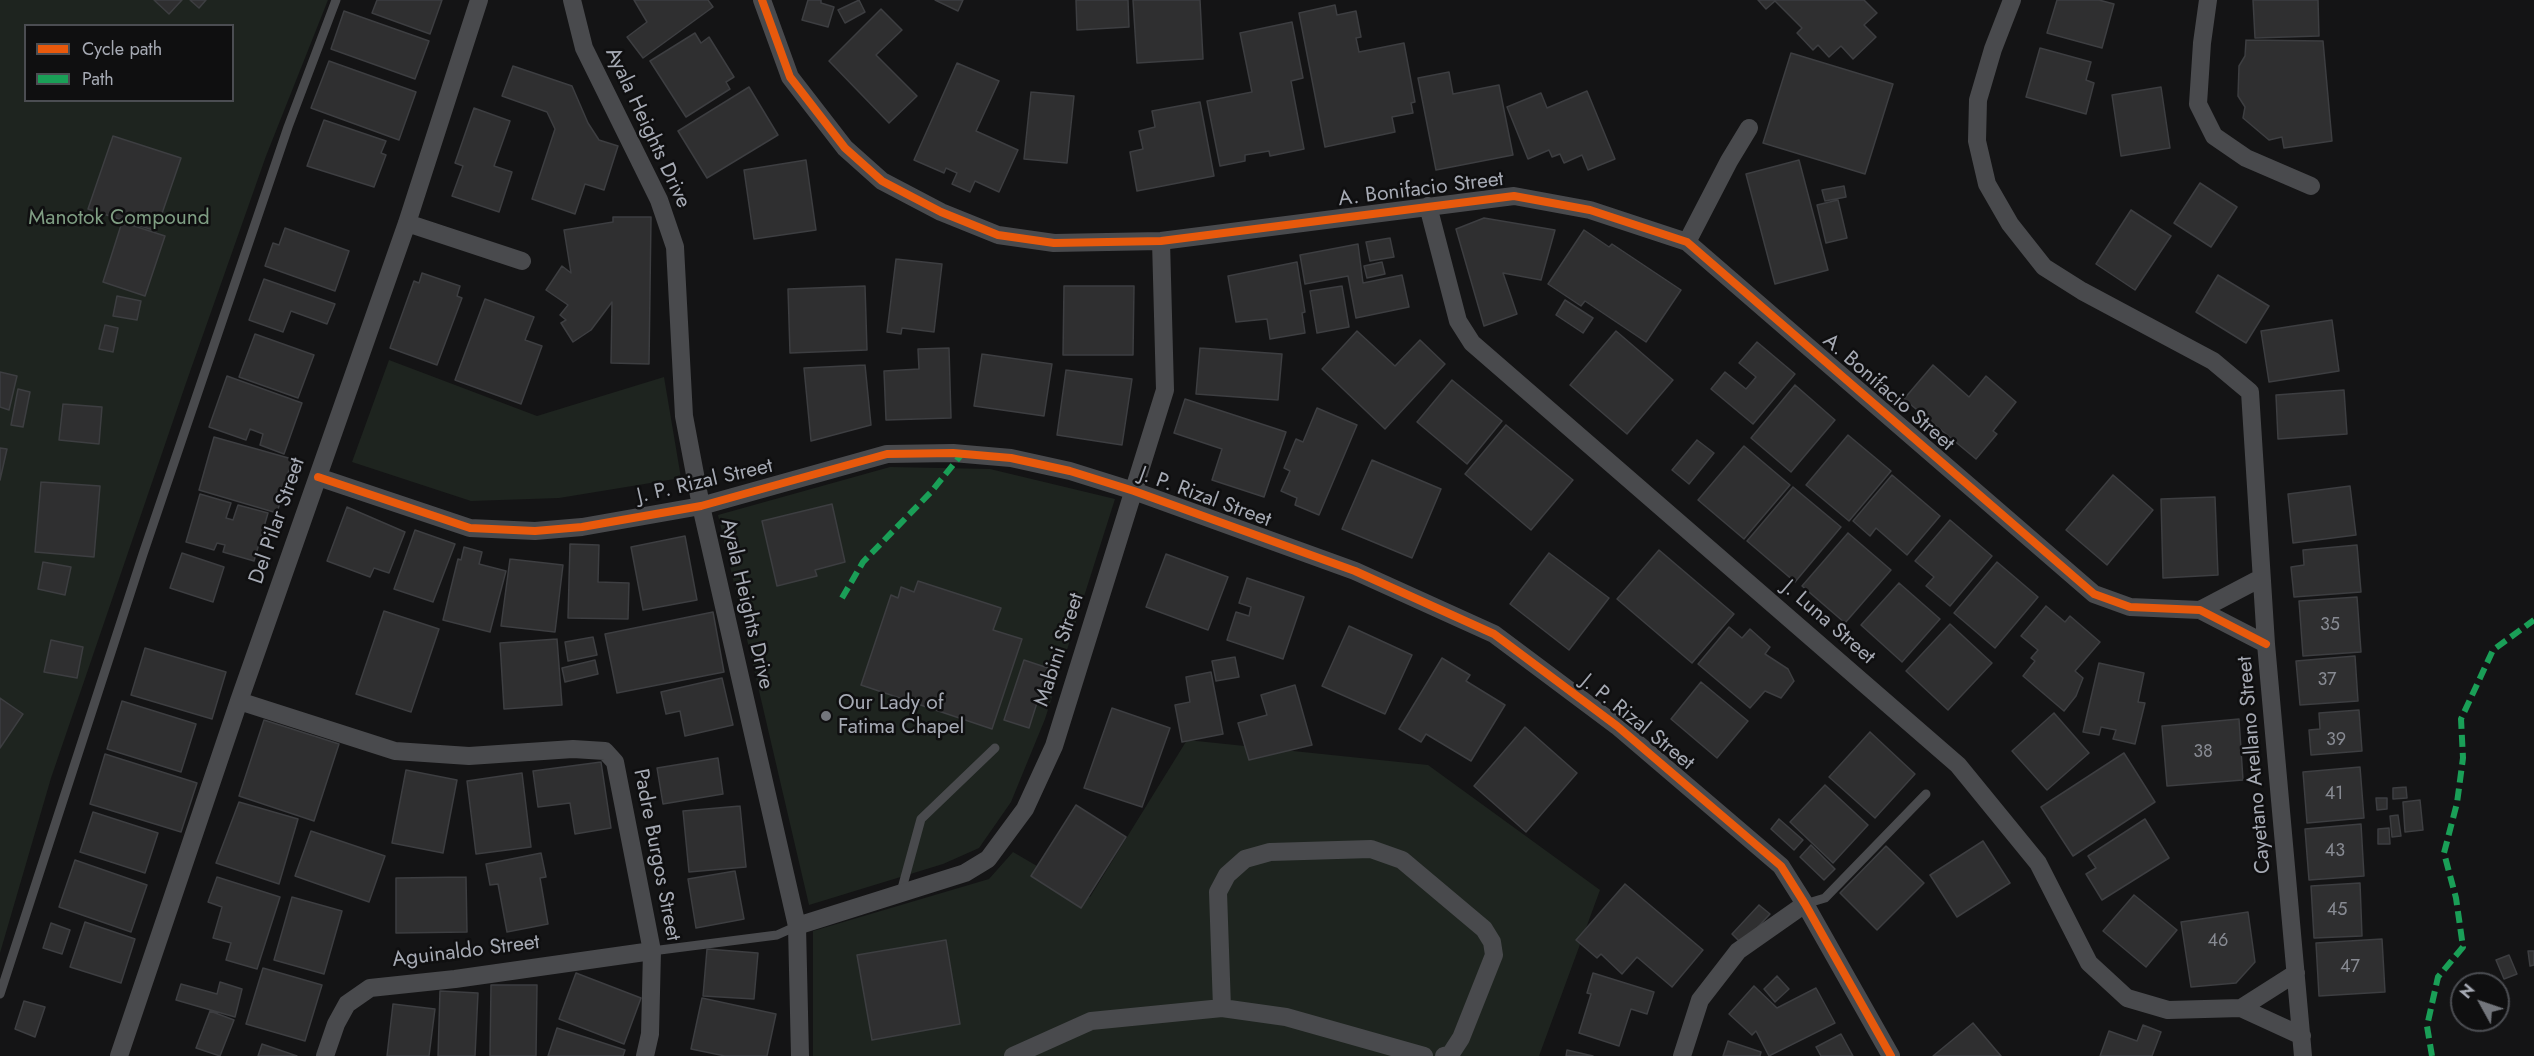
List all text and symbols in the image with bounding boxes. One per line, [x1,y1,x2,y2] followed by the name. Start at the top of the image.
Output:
[24,24,234,102] legend
[82,36,162,62] text: Cycle path
[599,44,695,212] street label: Ayala Heights Drive
[82,66,114,92] text: Path
[1337,167,1505,213] street label: A. Bonifacio Street
[28,206,210,232] park label: Manotok Compound
[1817,329,1959,457] street label: A. Bonifacio Street
[635,454,775,510] street label: J. P. Rizal Street
[245,455,311,587] street label: Del Pilar Street
[1136,462,1274,534] street label: J. P. Rizal Street
[714,516,778,692] street label: Ayala Heights Drive
[1776,576,1880,670] street label: J. Luna Street
[1030,590,1090,710] street label: Mabini Street
[2320,615,2340,637] house number: 35
[2233,655,2277,875] street label: Cayetano Arellano Street
[1575,670,1699,776] street label: J. P. Rizal Street
[2317,670,2337,692] house number: 37
[838,691,964,741] place label: Our Lady of Fatima Chapel
[819,709,833,723] marker: Our Lady of Fatima Chapel
[2326,730,2346,752] house number: 39
[2193,742,2213,764] house number: 38
[627,767,685,943] street label: Padre Burgos Street
[2325,784,2343,806] house number: 41
[2325,841,2345,863] house number: 43
[2327,900,2347,922] house number: 45
[391,930,541,974] street label: Aguinaldo Street
[2208,931,2228,953] house number: 46
[2340,957,2360,979] house number: 47
[2450,972,2510,1032] north arrow
[2454,979,2480,1004] text: N

